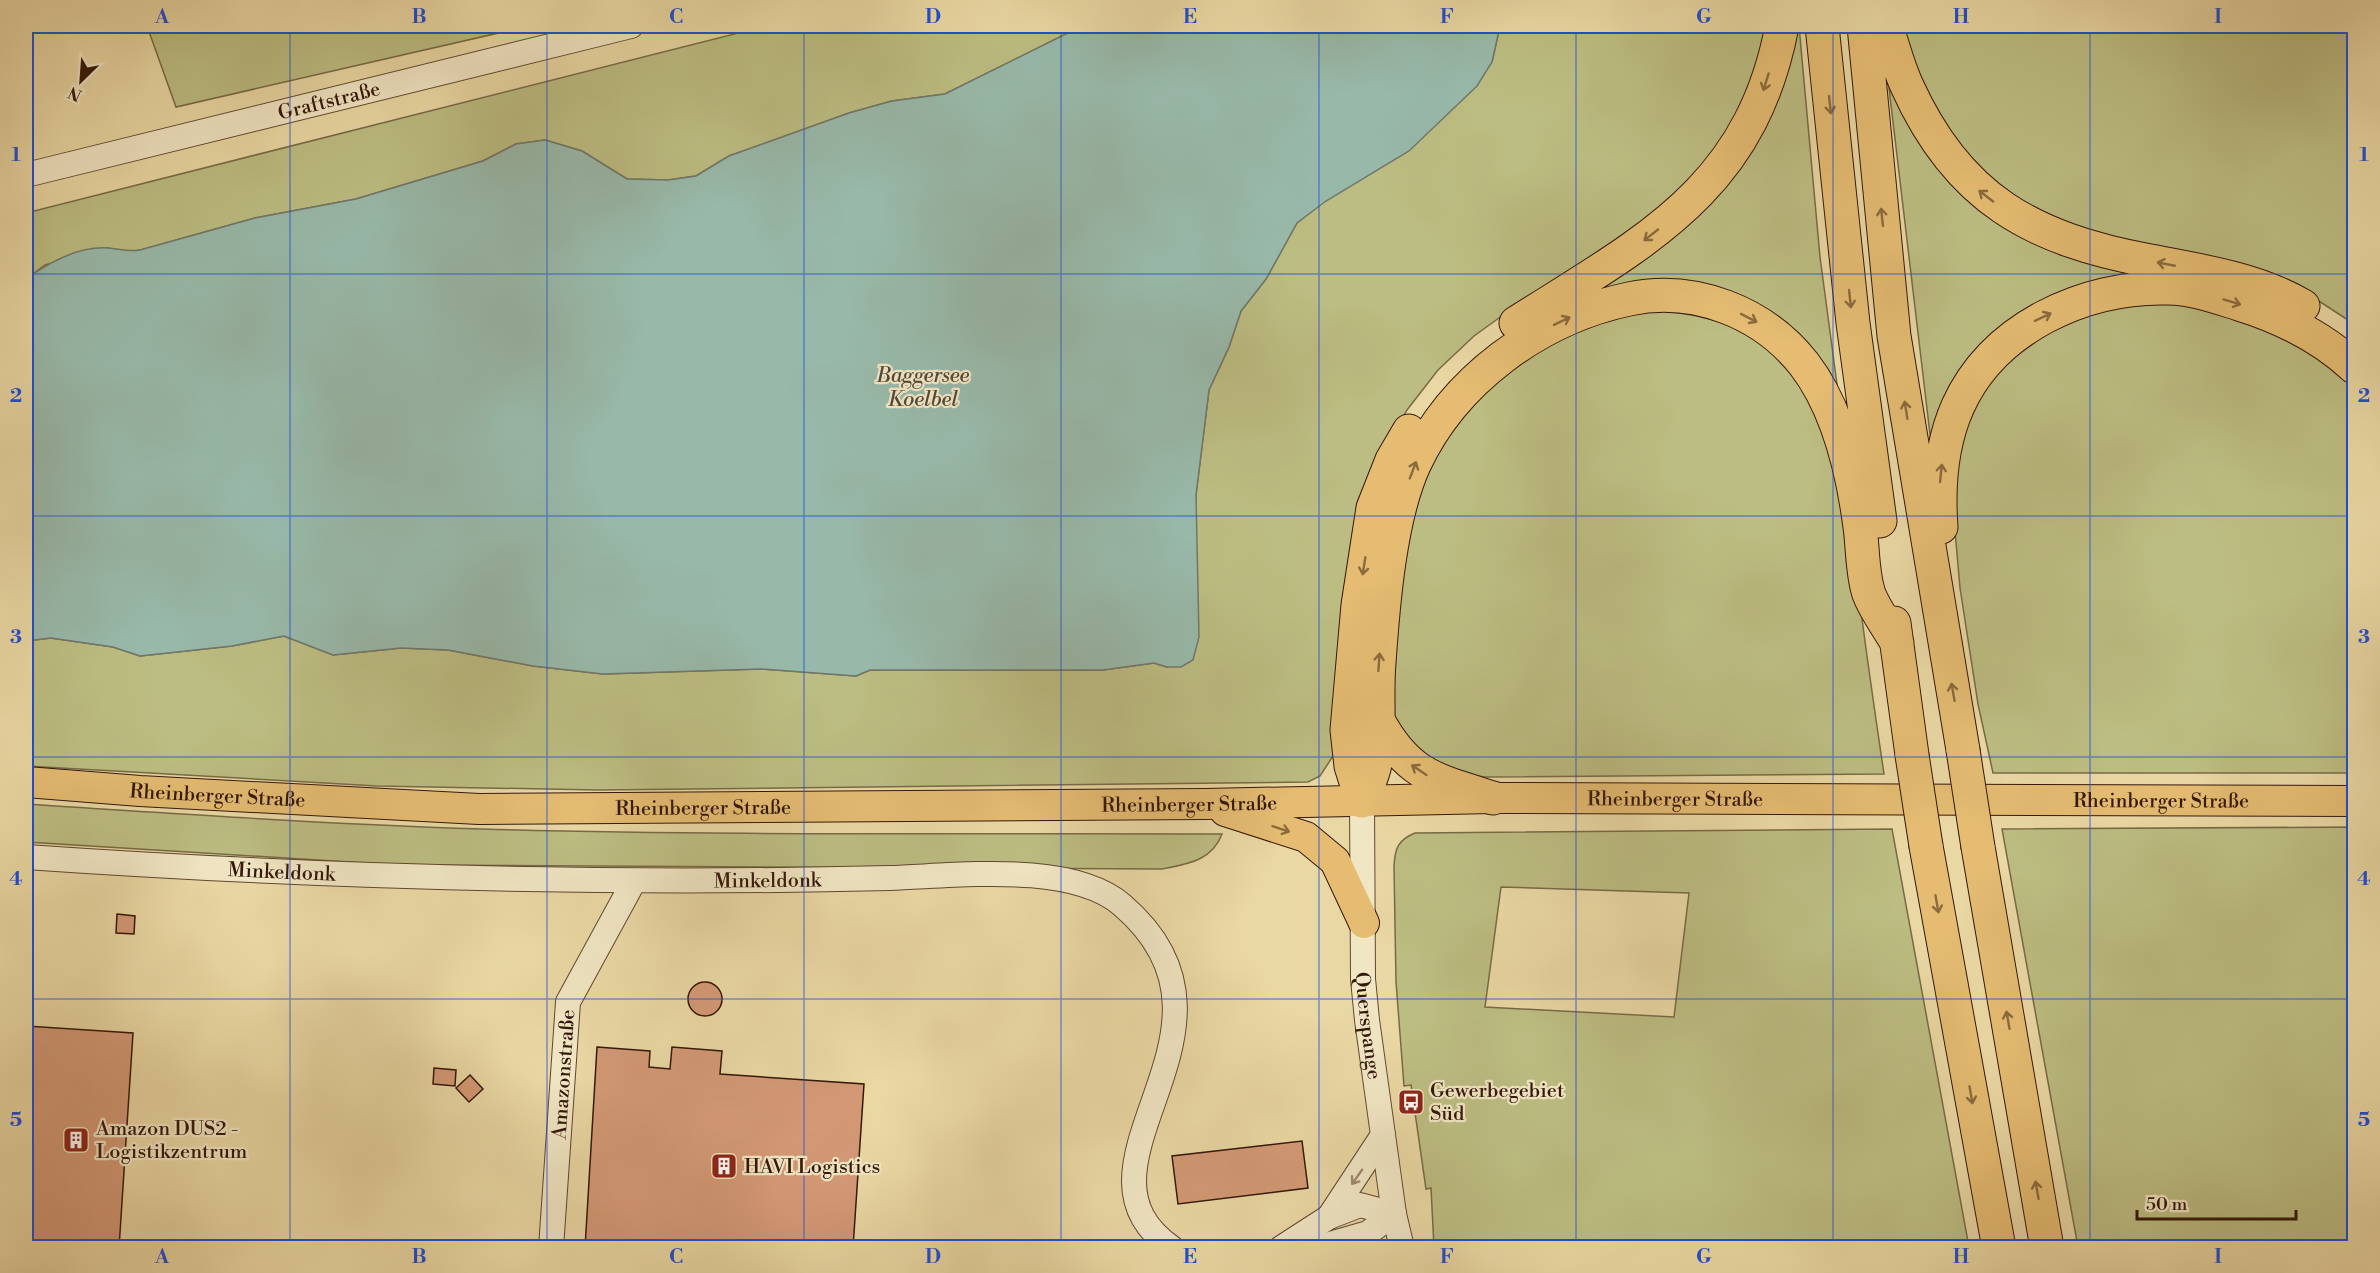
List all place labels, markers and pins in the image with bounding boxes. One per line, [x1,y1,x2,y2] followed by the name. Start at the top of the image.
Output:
[1430,1079,1564,1127] place label: Gewerbegebiet Süd
[1396,1087,1426,1117] bus stop icon: Gewerbegebiet Süd
[95,1117,248,1165] place label: Amazon DUS2 - Logistikzentrum
[61,1125,91,1155] building icon: Amazon DUS2 - Logistikzentrum
[709,1151,739,1181] building icon: HAVI Logistics
[744,1155,880,1180] place label: HAVI Logistics

